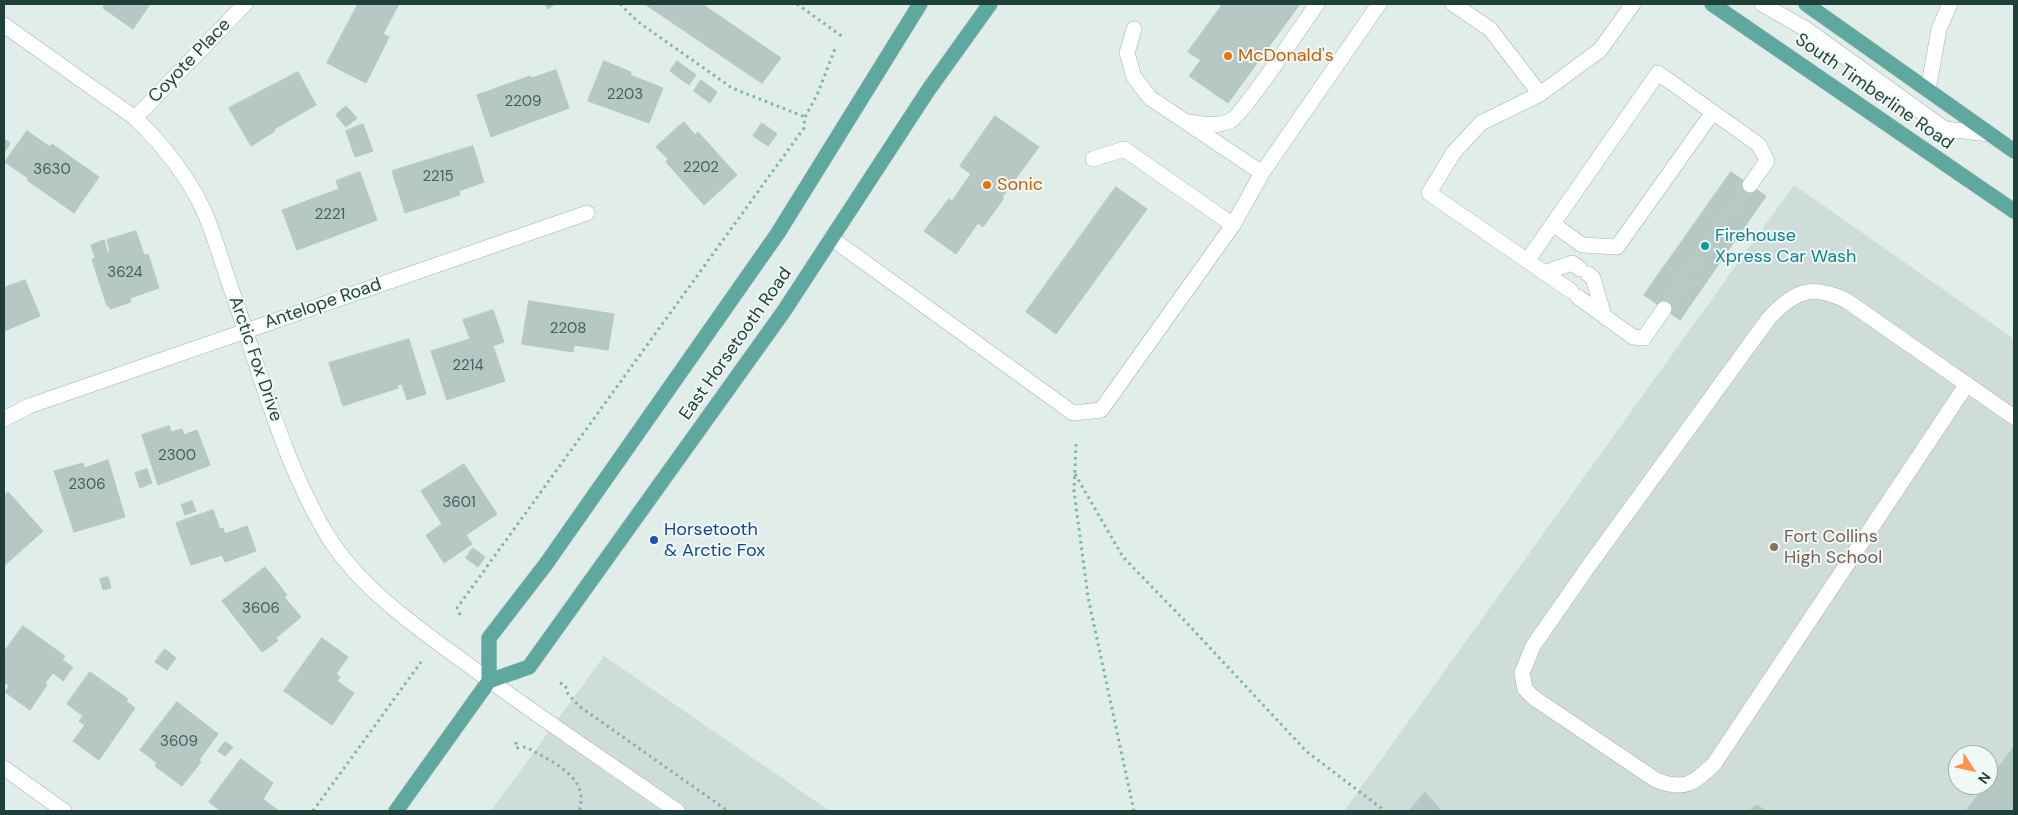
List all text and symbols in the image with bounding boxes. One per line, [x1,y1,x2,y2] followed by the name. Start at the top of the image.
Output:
[144,14,236,108] street label: Coyote Place
[1791,29,1957,155] street label: South Timberline Road
[1238,45,1334,67] place label: McDonald's
[1222,50,1234,62] marker: McDonald's
[607,86,643,104] house number: 2203
[505,93,541,111] house number: 2209
[683,159,719,177] house number: 2202
[33,161,71,179] house number: 3630
[422,168,454,186] house number: 2215
[997,174,1043,196] place label: Sonic
[981,179,993,191] marker: Sonic
[315,206,345,224] house number: 2221
[1715,225,1856,268] place label: Firehouse Xpress Car Wash
[1699,240,1711,252] marker: Firehouse Xpress Car Wash
[107,264,143,282] house number: 3624
[675,264,797,424] street label: East Horsetooth Road
[262,274,384,334] street label: Antelope Road
[224,294,286,424] street label: Arctic Fox Drive
[550,320,586,338] house number: 2208
[452,357,484,375] house number: 2214
[158,447,196,465] house number: 2300
[68,476,106,494] house number: 2306
[442,494,476,512] house number: 3601
[664,519,765,562] place label: Horsetooth & Arctic Fox
[1784,526,1882,568] place label: Fort Collins High School
[648,534,660,546] marker: Horsetooth & Arctic Fox
[1768,541,1780,553] marker: Fort Collins High School
[242,600,280,618] house number: 3606
[160,733,198,751] house number: 3609
[1948,745,1998,795] north arrow
[1974,769,1995,787] text: N

